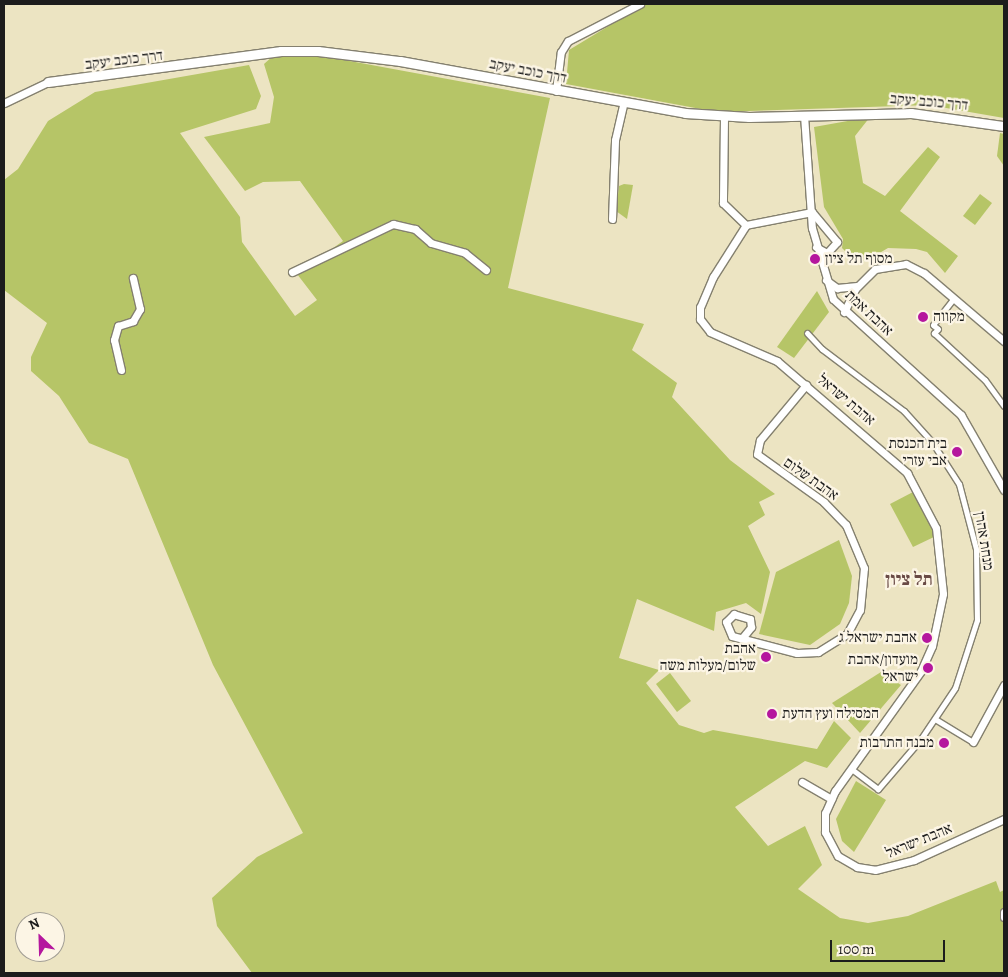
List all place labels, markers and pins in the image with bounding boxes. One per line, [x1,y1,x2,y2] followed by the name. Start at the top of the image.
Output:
[825,250,892,268] place label: מסוף תל ציון
[809,253,821,265] marker: מסוף תל ציון
[933,308,965,326] place label: מקווה
[917,311,929,323] marker: מקווה
[888,434,947,469] place label: בית הכנסת אבי עזרי
[951,446,963,458] marker: בית הכנסת אבי עזרי
[839,629,917,647] place label: אהבת ישראל ג
[921,632,933,644] marker: אהבת ישראל ג
[659,639,756,674] place label: אהבת שלום/מעלות משה
[848,650,918,685] place label: מועדון/אהבת ישראל
[760,651,772,663] marker: אהבת שלום/מעלות משה
[922,662,934,674] marker: מועדון/אהבת ישראל
[782,705,879,723] place label: המסילה ועץ הדעת
[766,708,778,720] marker: המסילה ועץ הדעת
[859,734,934,752] place label: מבנה התרבות
[938,737,950,749] marker: מבנה התרבות

